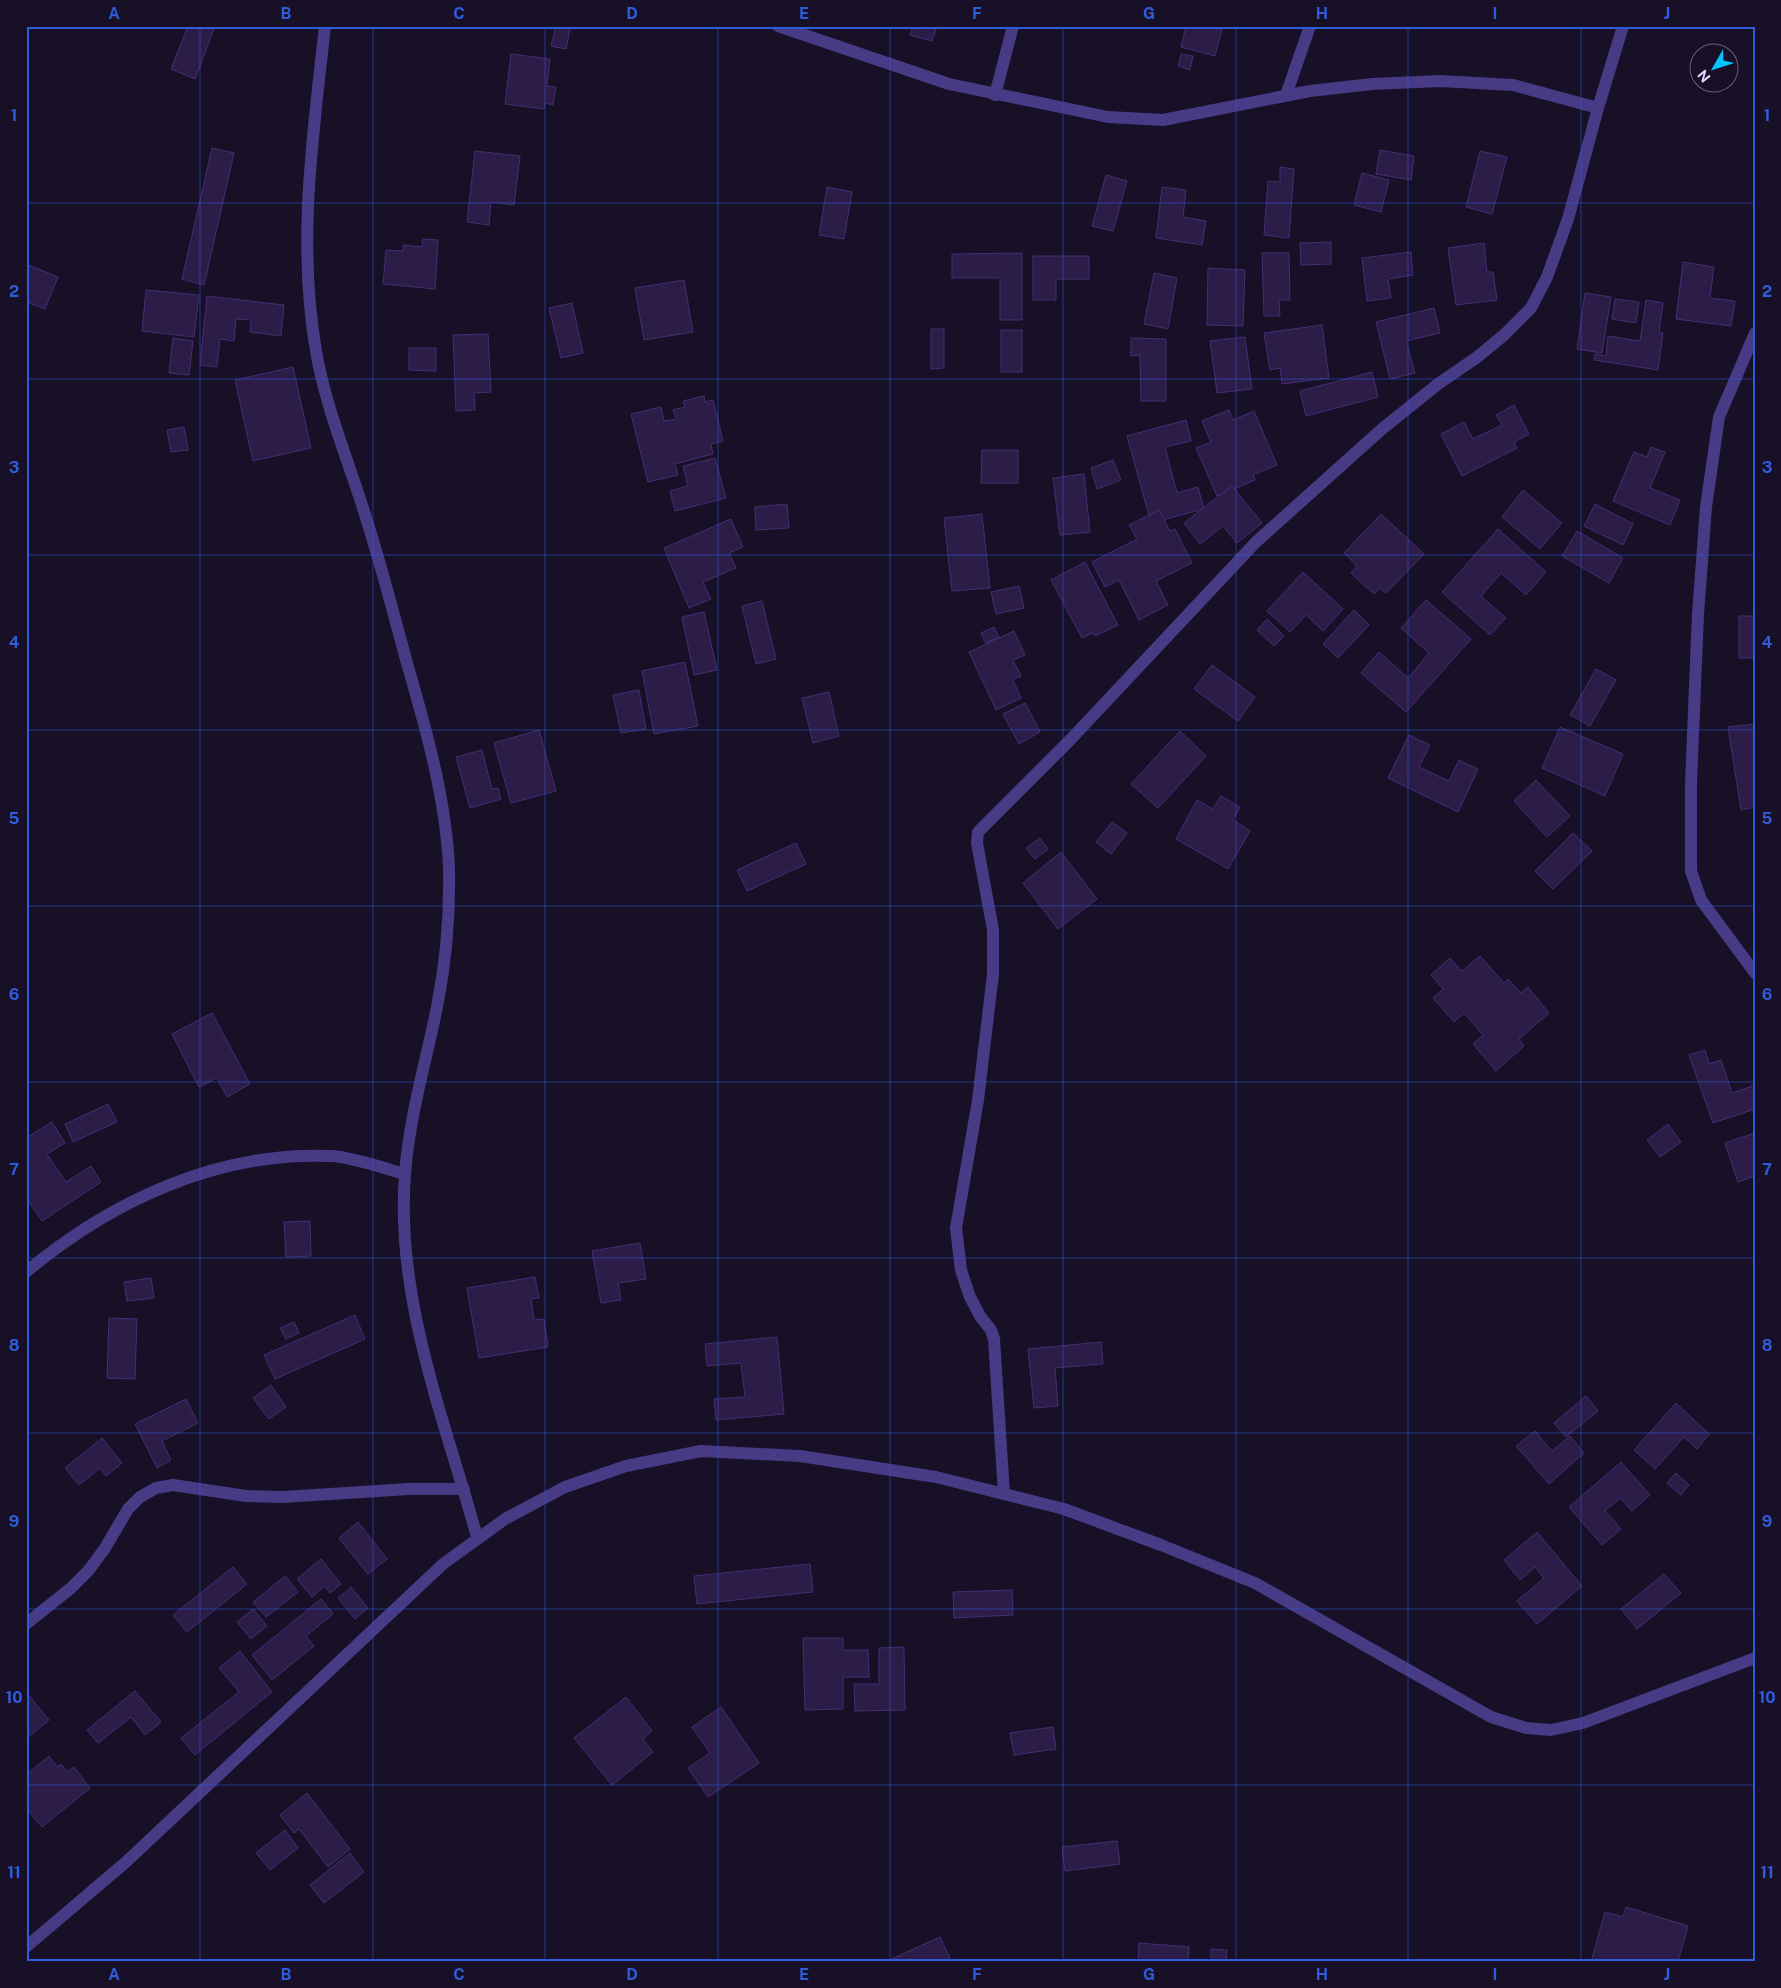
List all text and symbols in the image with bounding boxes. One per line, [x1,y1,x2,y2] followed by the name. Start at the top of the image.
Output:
[108,4,120,23] text: A
[281,4,292,23] text: B
[453,4,465,23] text: C
[626,4,638,23] text: D
[799,4,809,23] text: E
[972,4,982,23] text: F
[1143,4,1155,23] text: G
[1316,4,1328,23] text: H
[1493,4,1497,23] text: I
[1664,4,1670,23] text: J
[1688,42,1738,92] north arrow
[1694,67,1714,85] text: N
[11,106,17,125] text: 1
[1764,106,1770,125] text: 1
[9,282,19,301] text: 2
[1762,282,1772,301] text: 2
[9,458,19,477] text: 3
[1762,458,1772,477] text: 3
[9,633,20,652] text: 4
[1762,633,1773,652] text: 4
[9,809,20,828] text: 5
[1762,809,1773,828] text: 5
[9,985,19,1004] text: 6
[1762,985,1772,1004] text: 6
[9,1160,19,1179] text: 7
[1762,1160,1772,1179] text: 7
[9,1336,20,1355] text: 8
[1762,1336,1773,1355] text: 8
[9,1512,19,1531] text: 9
[1762,1512,1772,1531] text: 9
[5,1688,23,1707] text: 10
[1758,1688,1776,1707] text: 10
[7,1863,21,1882] text: 11
[1760,1863,1774,1882] text: 11
[108,1965,120,1984] text: A
[281,1965,292,1984] text: B
[453,1965,465,1984] text: C
[626,1965,638,1984] text: D
[799,1965,809,1984] text: E
[972,1965,982,1984] text: F
[1143,1965,1155,1984] text: G
[1316,1965,1328,1984] text: H
[1493,1965,1497,1984] text: I
[1664,1965,1670,1984] text: J

